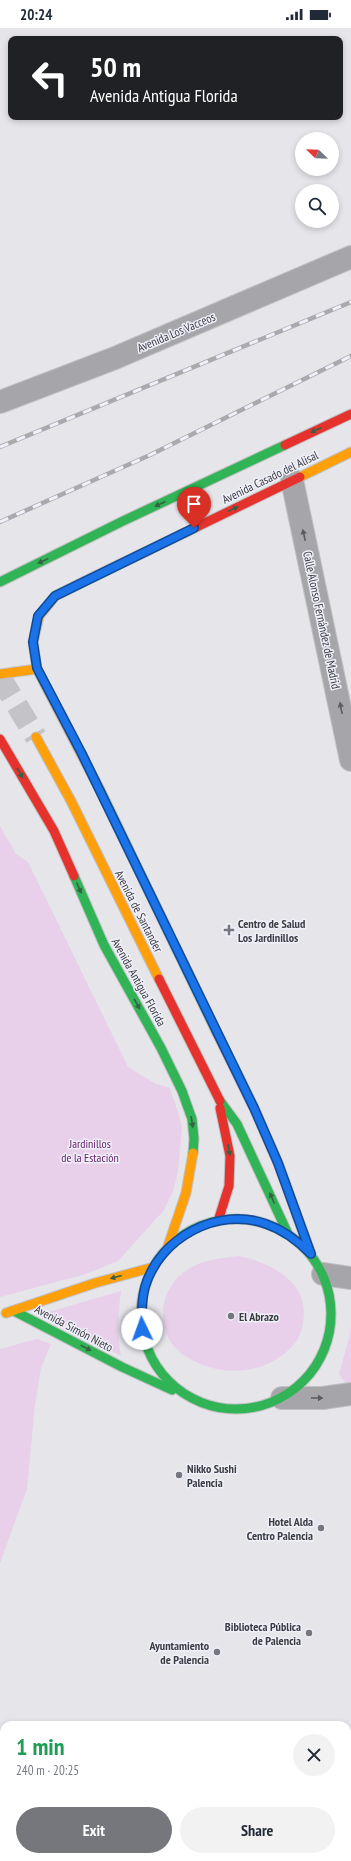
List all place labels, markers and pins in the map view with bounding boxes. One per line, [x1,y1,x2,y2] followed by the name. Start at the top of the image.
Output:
[177,487,211,528] pin
[238,916,305,945] place label: Centro de Salud Los Jardinillos
[223,924,235,936] marker: Centro de Salud Los Jardinillos
[239,1309,279,1324] place label: El Abrazo
[226,1311,236,1321] marker: El Abrazo
[187,1461,237,1490] place label: Nikko Sushi Palencia
[174,1470,184,1480] marker: Nikko Sushi Palencia
[247,1514,313,1543] place label: Hotel Alda Centro Palencia
[316,1523,326,1533] marker: Hotel Alda Centro Palencia
[225,1619,301,1648] place label: Biblioteca Pública de Palencia
[304,1628,314,1638] marker: Biblioteca Pública de Palencia
[149,1638,210,1667] place label: Ayuntamiento de Palencia
[212,1647,222,1657] marker: Ayuntamiento de Palencia

